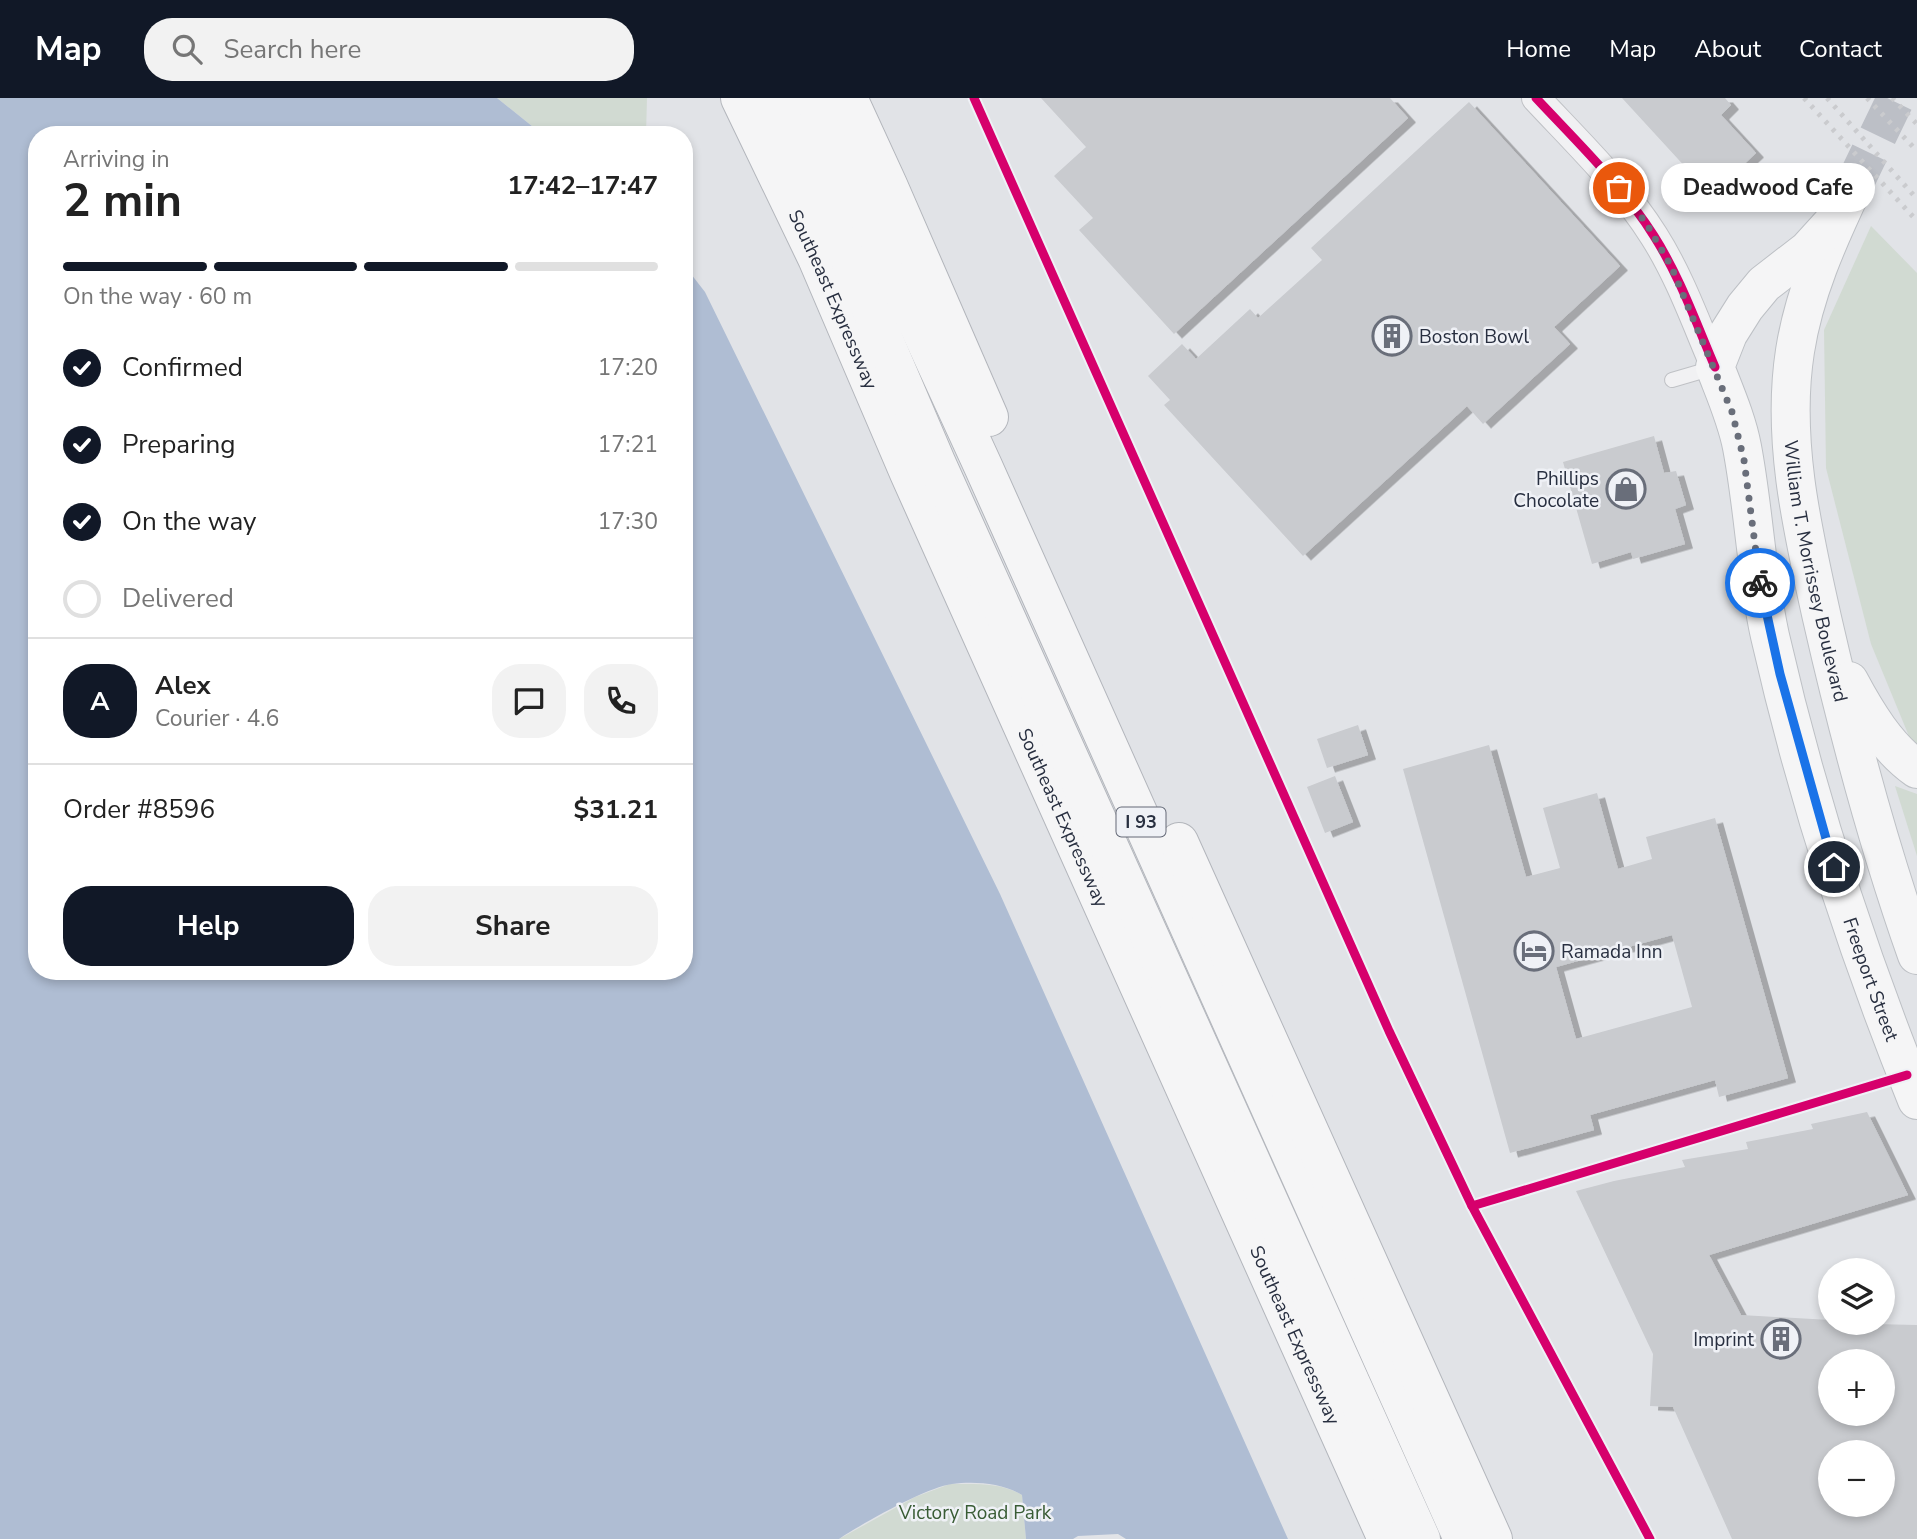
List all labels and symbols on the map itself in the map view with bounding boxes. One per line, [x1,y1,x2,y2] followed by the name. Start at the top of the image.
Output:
[1589,158,1649,218] pin
[1661,164,1874,212] callout: Deadwood Cafe
[782,206,884,394] street label: Southeast Expressway
[1371,315,1413,357] building icon: Boston Bowl
[1419,324,1529,350] place label: Boston Bowl
[1777,439,1854,705] street label: William T. Morrissey Boulevard
[1513,466,1599,514] place label: Phillips Chocolate
[1605,468,1647,510] shop icon: Phillips Chocolate
[1725,548,1795,618] courier
[1011,724,1114,912] street label: Southeast Expressway
[1116,808,1166,836] road number: I 93
[1804,837,1864,897] pin
[1836,914,1905,1045] street label: Freeport Street
[1513,930,1555,972] hotel icon: Ramada Inn
[1561,939,1663,965] place label: Ramada Inn
[1243,1242,1346,1429] street label: Southeast Expressway
[1760,1318,1802,1360] building icon: Imprint
[1693,1327,1754,1353] place label: Imprint
[898,1500,1052,1526] park label: Victory Road Park

